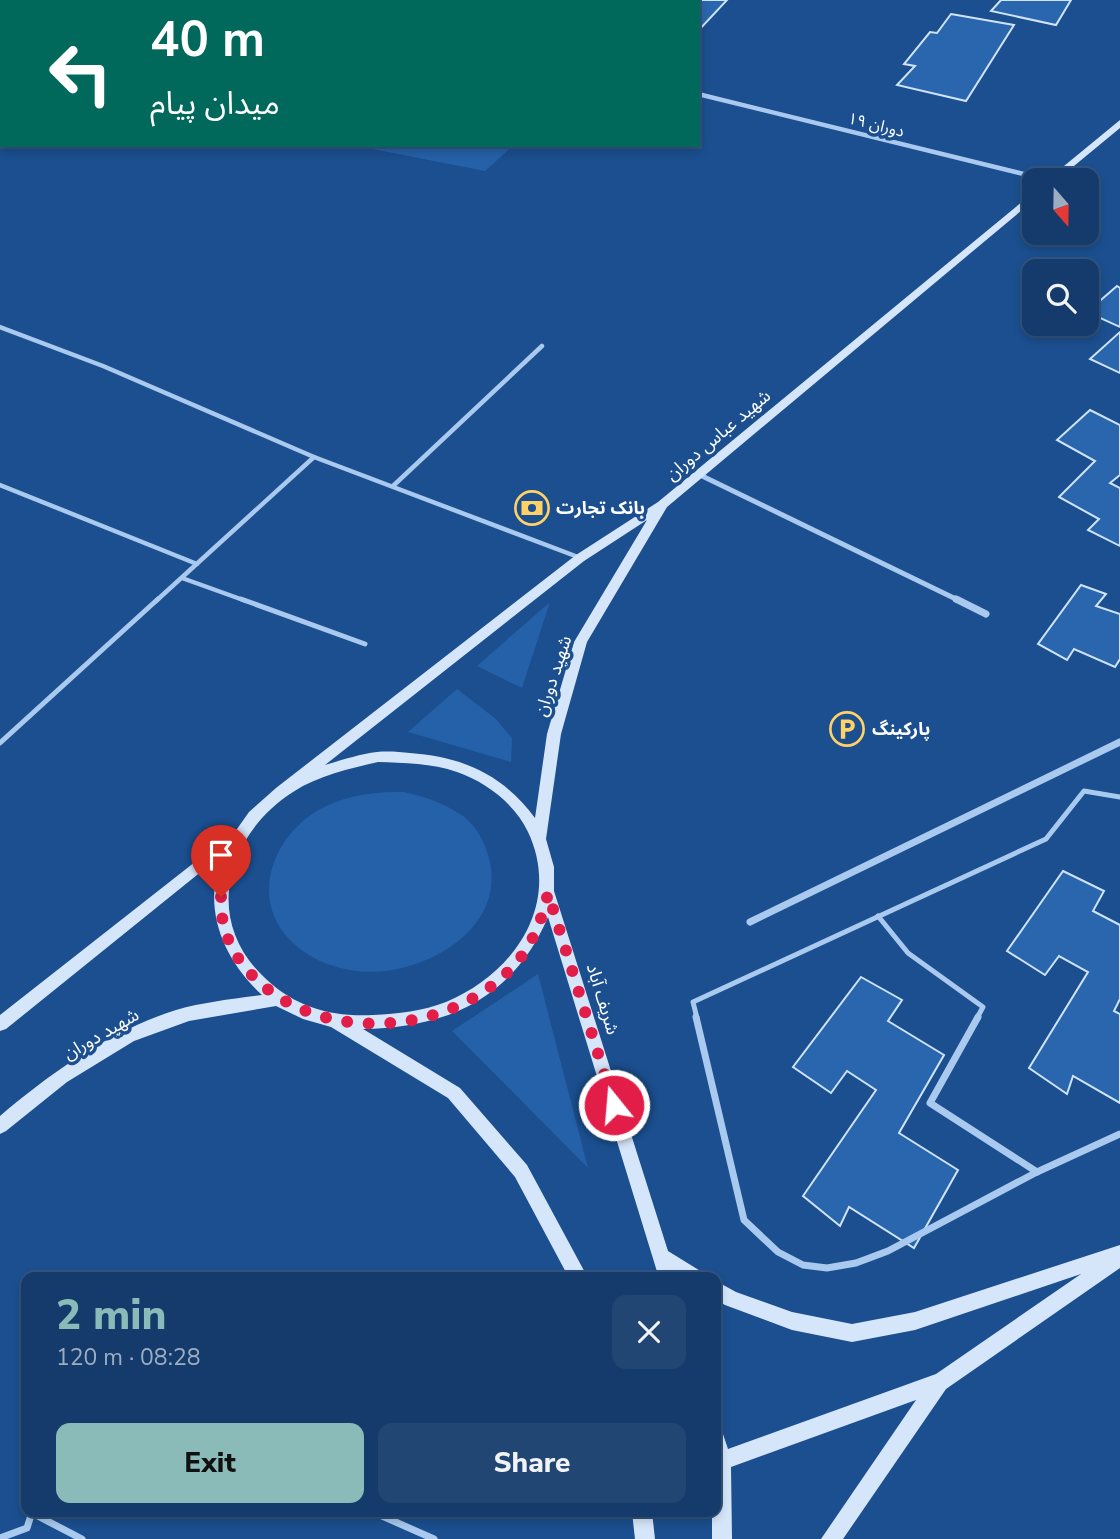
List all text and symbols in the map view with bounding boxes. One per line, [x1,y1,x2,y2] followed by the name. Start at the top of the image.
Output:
[150,6,265,73] text: 40 m
[35,28,126,119] icon: left
[150,82,280,125] text: میدان پیام
[845,107,907,143] street label: دوران ۱۹
[1022,168,1099,245] north arrow
[1022,168,1099,336] map controls
[1022,259,1099,336] button: search
[660,384,776,486] street label: شهید عباس دوران
[513,489,551,527] bank icon: بانک تجارت
[556,496,645,520] place label: بانک تجارت
[529,633,577,719] street label: شهید دوران
[828,710,866,748] parking icon: پارکینگ
[872,717,930,741] place label: پارکینگ
[191,825,251,897] pin
[202,836,240,874] icon: arrive
[581,960,625,1038] street label: شریف آباد
[59,1003,143,1065] street label: شهید دوران
[577,1068,651,1142] position arrow
[56,1287,166,1344] text: 2 min
[612,1295,686,1369] button: close
[56,1342,201,1373] text: 120 m · 08:28
[56,1423,364,1503] button: Exit
[378,1423,686,1503] button: Share

